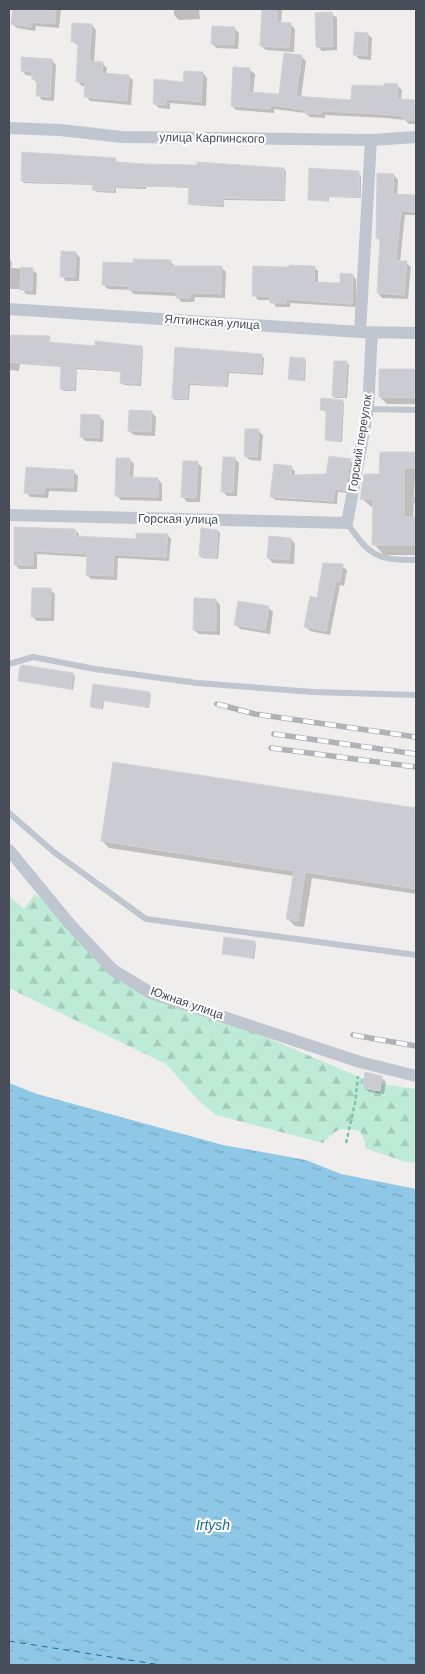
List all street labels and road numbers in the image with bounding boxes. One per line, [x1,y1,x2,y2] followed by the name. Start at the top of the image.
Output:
[159,130,265,146] street label: улица Карпинского
[164,312,260,332] street label: Ялтинская улица
[345,393,375,493] street label: Горский переулок
[138,511,218,527] street label: Горская улица
[149,984,226,1022] street label: Южная улица

